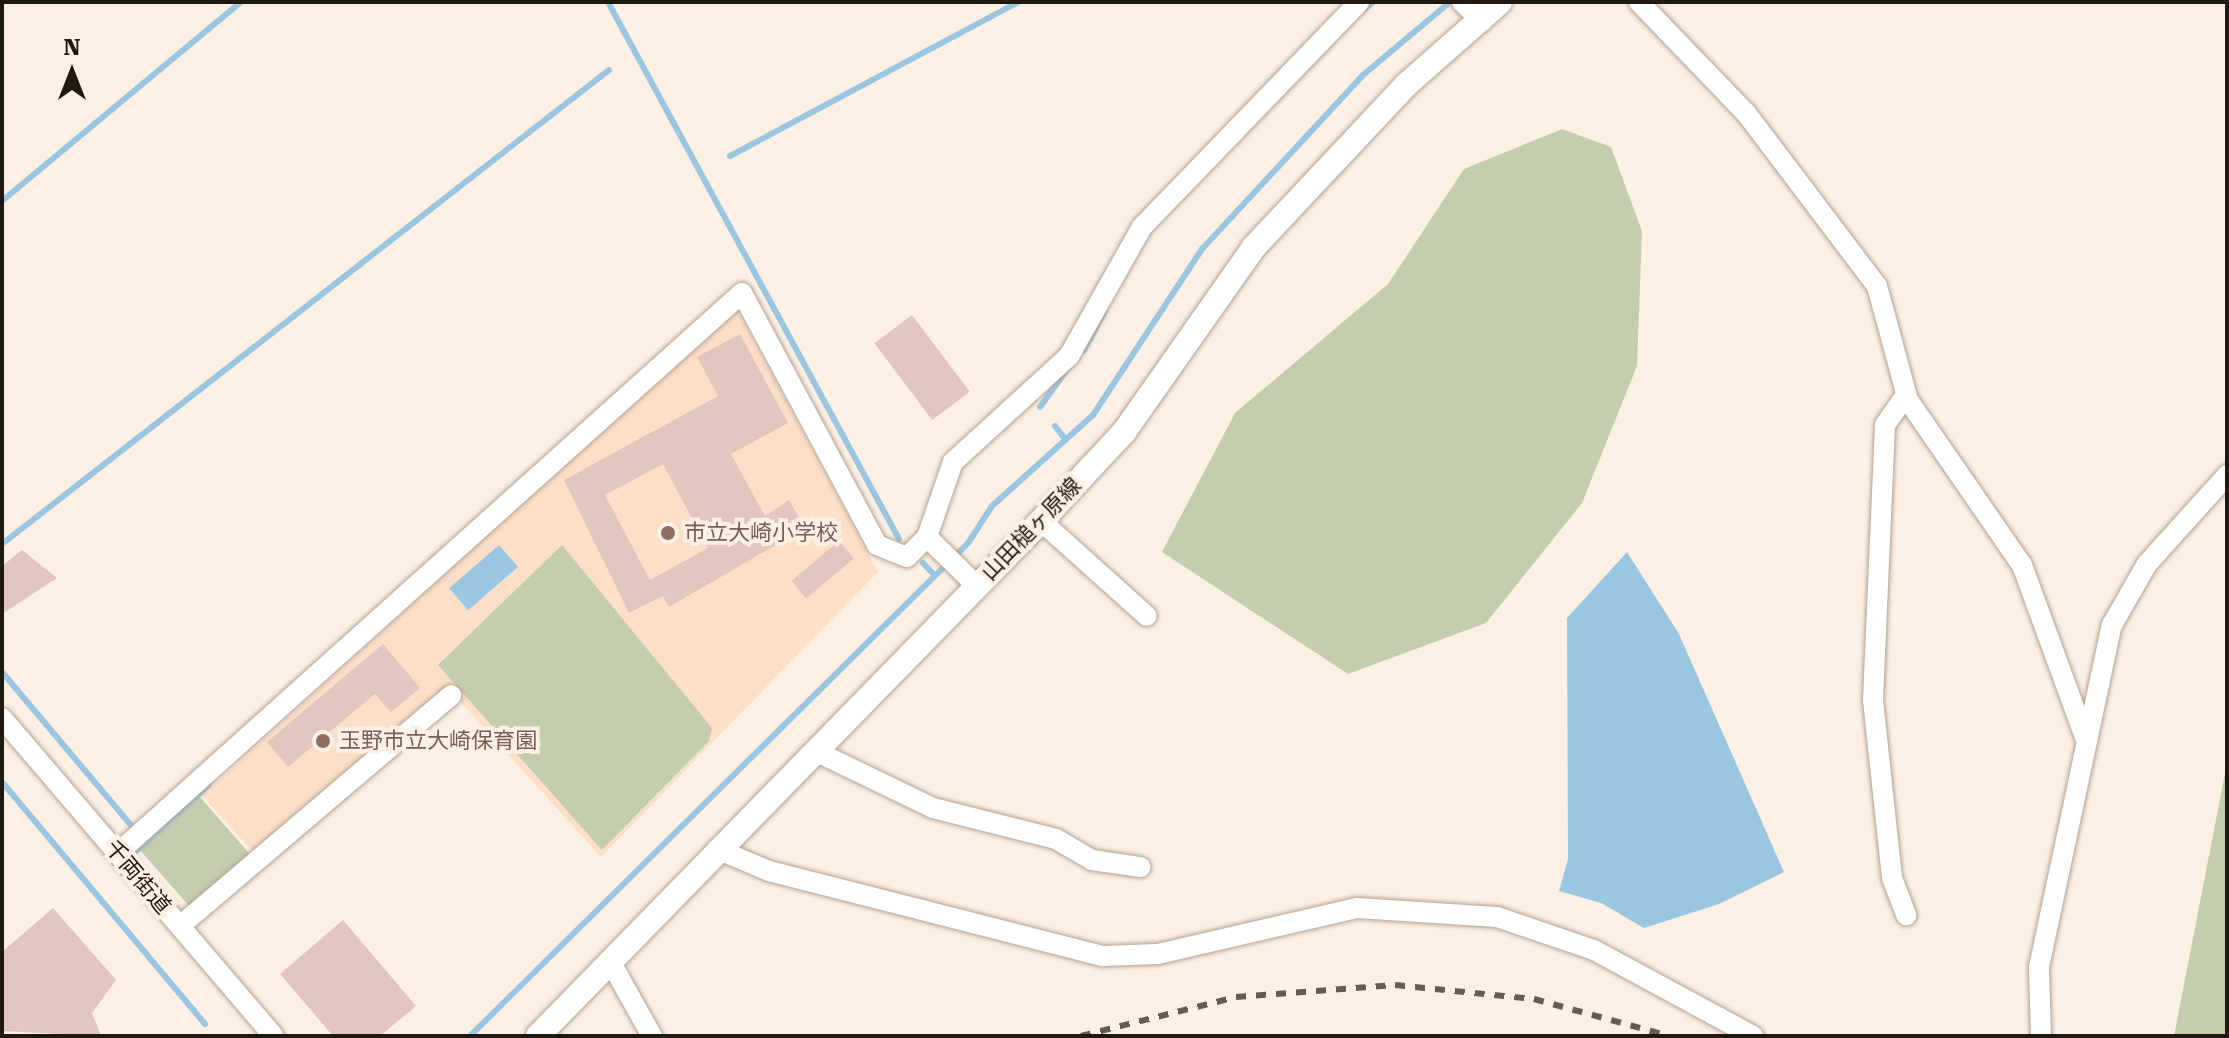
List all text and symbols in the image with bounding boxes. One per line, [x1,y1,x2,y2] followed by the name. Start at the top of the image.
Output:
[32,32,112,112] north arrow
[64,35,80,60] text: N
[976,472,1086,586] street label: 山田槌ヶ原線
[684,520,838,546] place label: 市立大崎小学校
[659,524,677,542] marker: 市立大崎小学校
[339,728,537,754] place label: 玉野市立大崎保育園
[314,732,332,750] marker: 玉野市立大崎保育園
[100,835,176,919] street label: 千両街道

